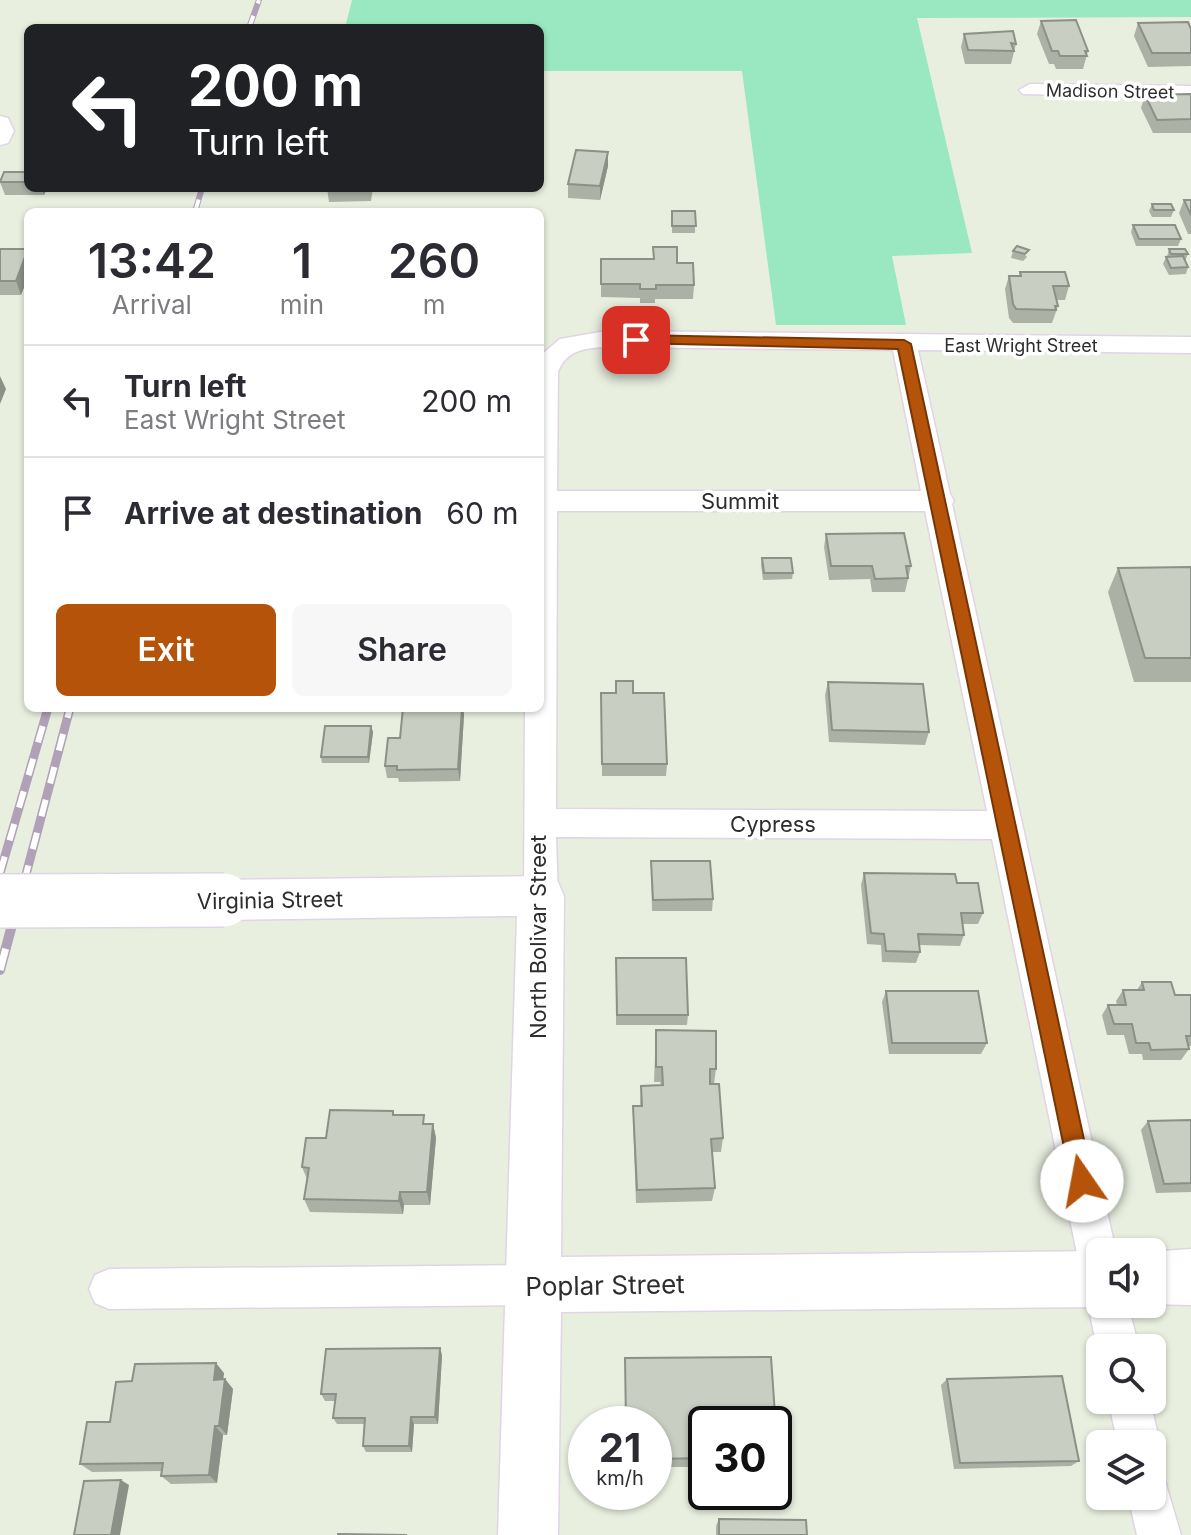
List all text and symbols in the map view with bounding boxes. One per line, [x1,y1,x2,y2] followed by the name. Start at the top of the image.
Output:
[188,52,363,120] text: 200 m
[56,56,160,160] icon: left
[1046,79,1175,103] street label: Madison Street
[188,120,329,164] text: Turn left
[88,231,216,290] text: 13:42
[292,231,312,290] text: 1
[388,231,480,290] text: 260
[112,289,192,320] text: Arrival
[280,289,324,320] text: min
[423,289,445,320] text: m
[602,306,670,374] pin
[614,318,658,362] icon: arrive
[944,335,1098,356] street label: East Wright Street
[124,368,246,404] text: Turn left
[56,379,100,423] icon: left
[421,383,512,419] text: 200 m
[124,404,346,435] text: East Wright Street
[701,488,779,514] street label: Summit
[56,491,100,535] icon: arrive
[124,495,422,531] text: Arrive at destination
[446,495,519,531] text: 60 m
[56,604,276,696] button: Exit
[292,604,512,696] button: Share
[730,811,816,837] street label: Cypress
[525,835,551,1039] street label: North Bolivar Street
[197,886,343,914] street label: Virginia Street
[1040,1139,1124,1223] position arrow
[1086,1238,1166,1510] map controls
[1086,1238,1166,1318] button: sound
[525,1268,685,1302] street label: Poplar Street
[1086,1334,1166,1414] button: search
[688,1406,792,1510] speed limit sign: 30
[599,1423,641,1472] text: 21
[1086,1430,1166,1510] button: layers
[596,1466,644,1490] text: km/h

